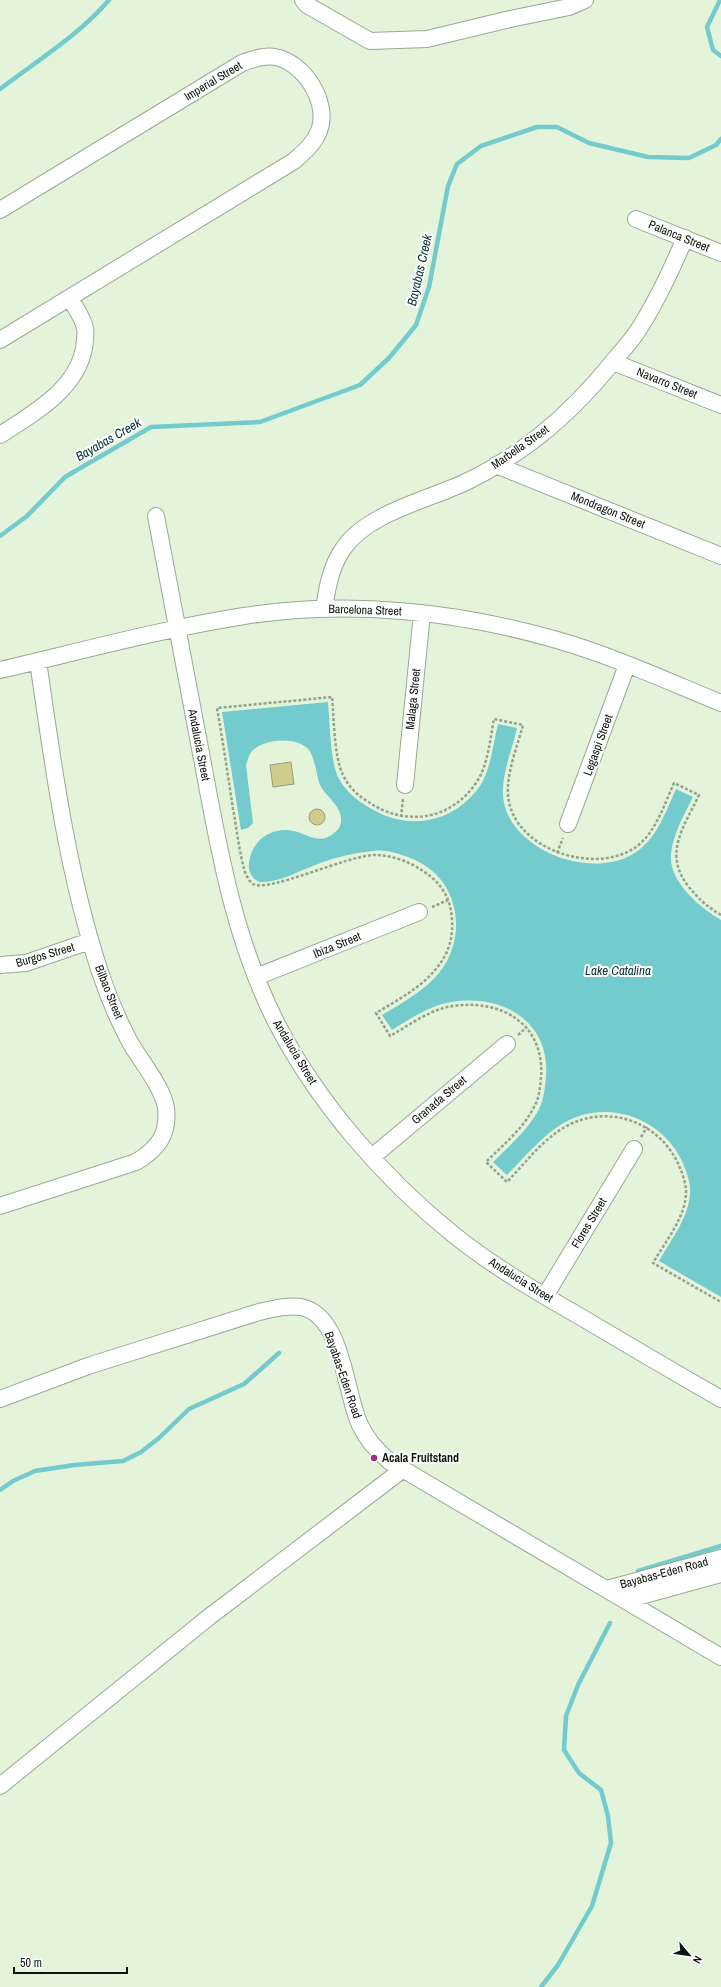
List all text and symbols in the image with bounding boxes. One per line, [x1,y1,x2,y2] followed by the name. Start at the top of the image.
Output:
[181,57,245,104] street label: Imperial Street
[646,216,712,256] street label: Palanca Street
[403,232,436,308] water label: Bayabas Creek
[634,364,700,402] street label: Navarro Street
[72,414,145,465] water label: Bayabas Creek
[488,421,552,473] street label: Marbella Street
[568,488,648,532] street label: Mondragon Street
[328,601,402,619] street label: Barcelona Street
[402,667,424,730] street label: Malaga Street
[184,707,214,782] street label: Andalucia Street
[580,712,617,778] street label: Legaspi Street
[311,928,364,962] street label: Ibiza Street
[14,939,76,971] street label: Burgos Street
[585,962,651,979] water label: Lake Catalina
[91,963,127,1022] street label: Bilbao Street
[269,1016,321,1088] street label: Andalucia Street
[408,1072,470,1128] street label: Granada Street
[568,1195,610,1251] street label: Flores Street
[485,1253,556,1306] street label: Andalucia Street
[321,1329,365,1421] street label: Bayabas-Eden Road
[382,1450,459,1466] place label: Acala Fruitstand
[369,1453,379,1463] marker: Acala Fruitstand
[618,1554,710,1592] street label: Bayabas-Eden Road
[669,1935,709,1975] north arrow
[14,1949,127,1975] scale bar
[690,1954,705,1966] text: N
[20,1955,42,1971] text: 50 m

